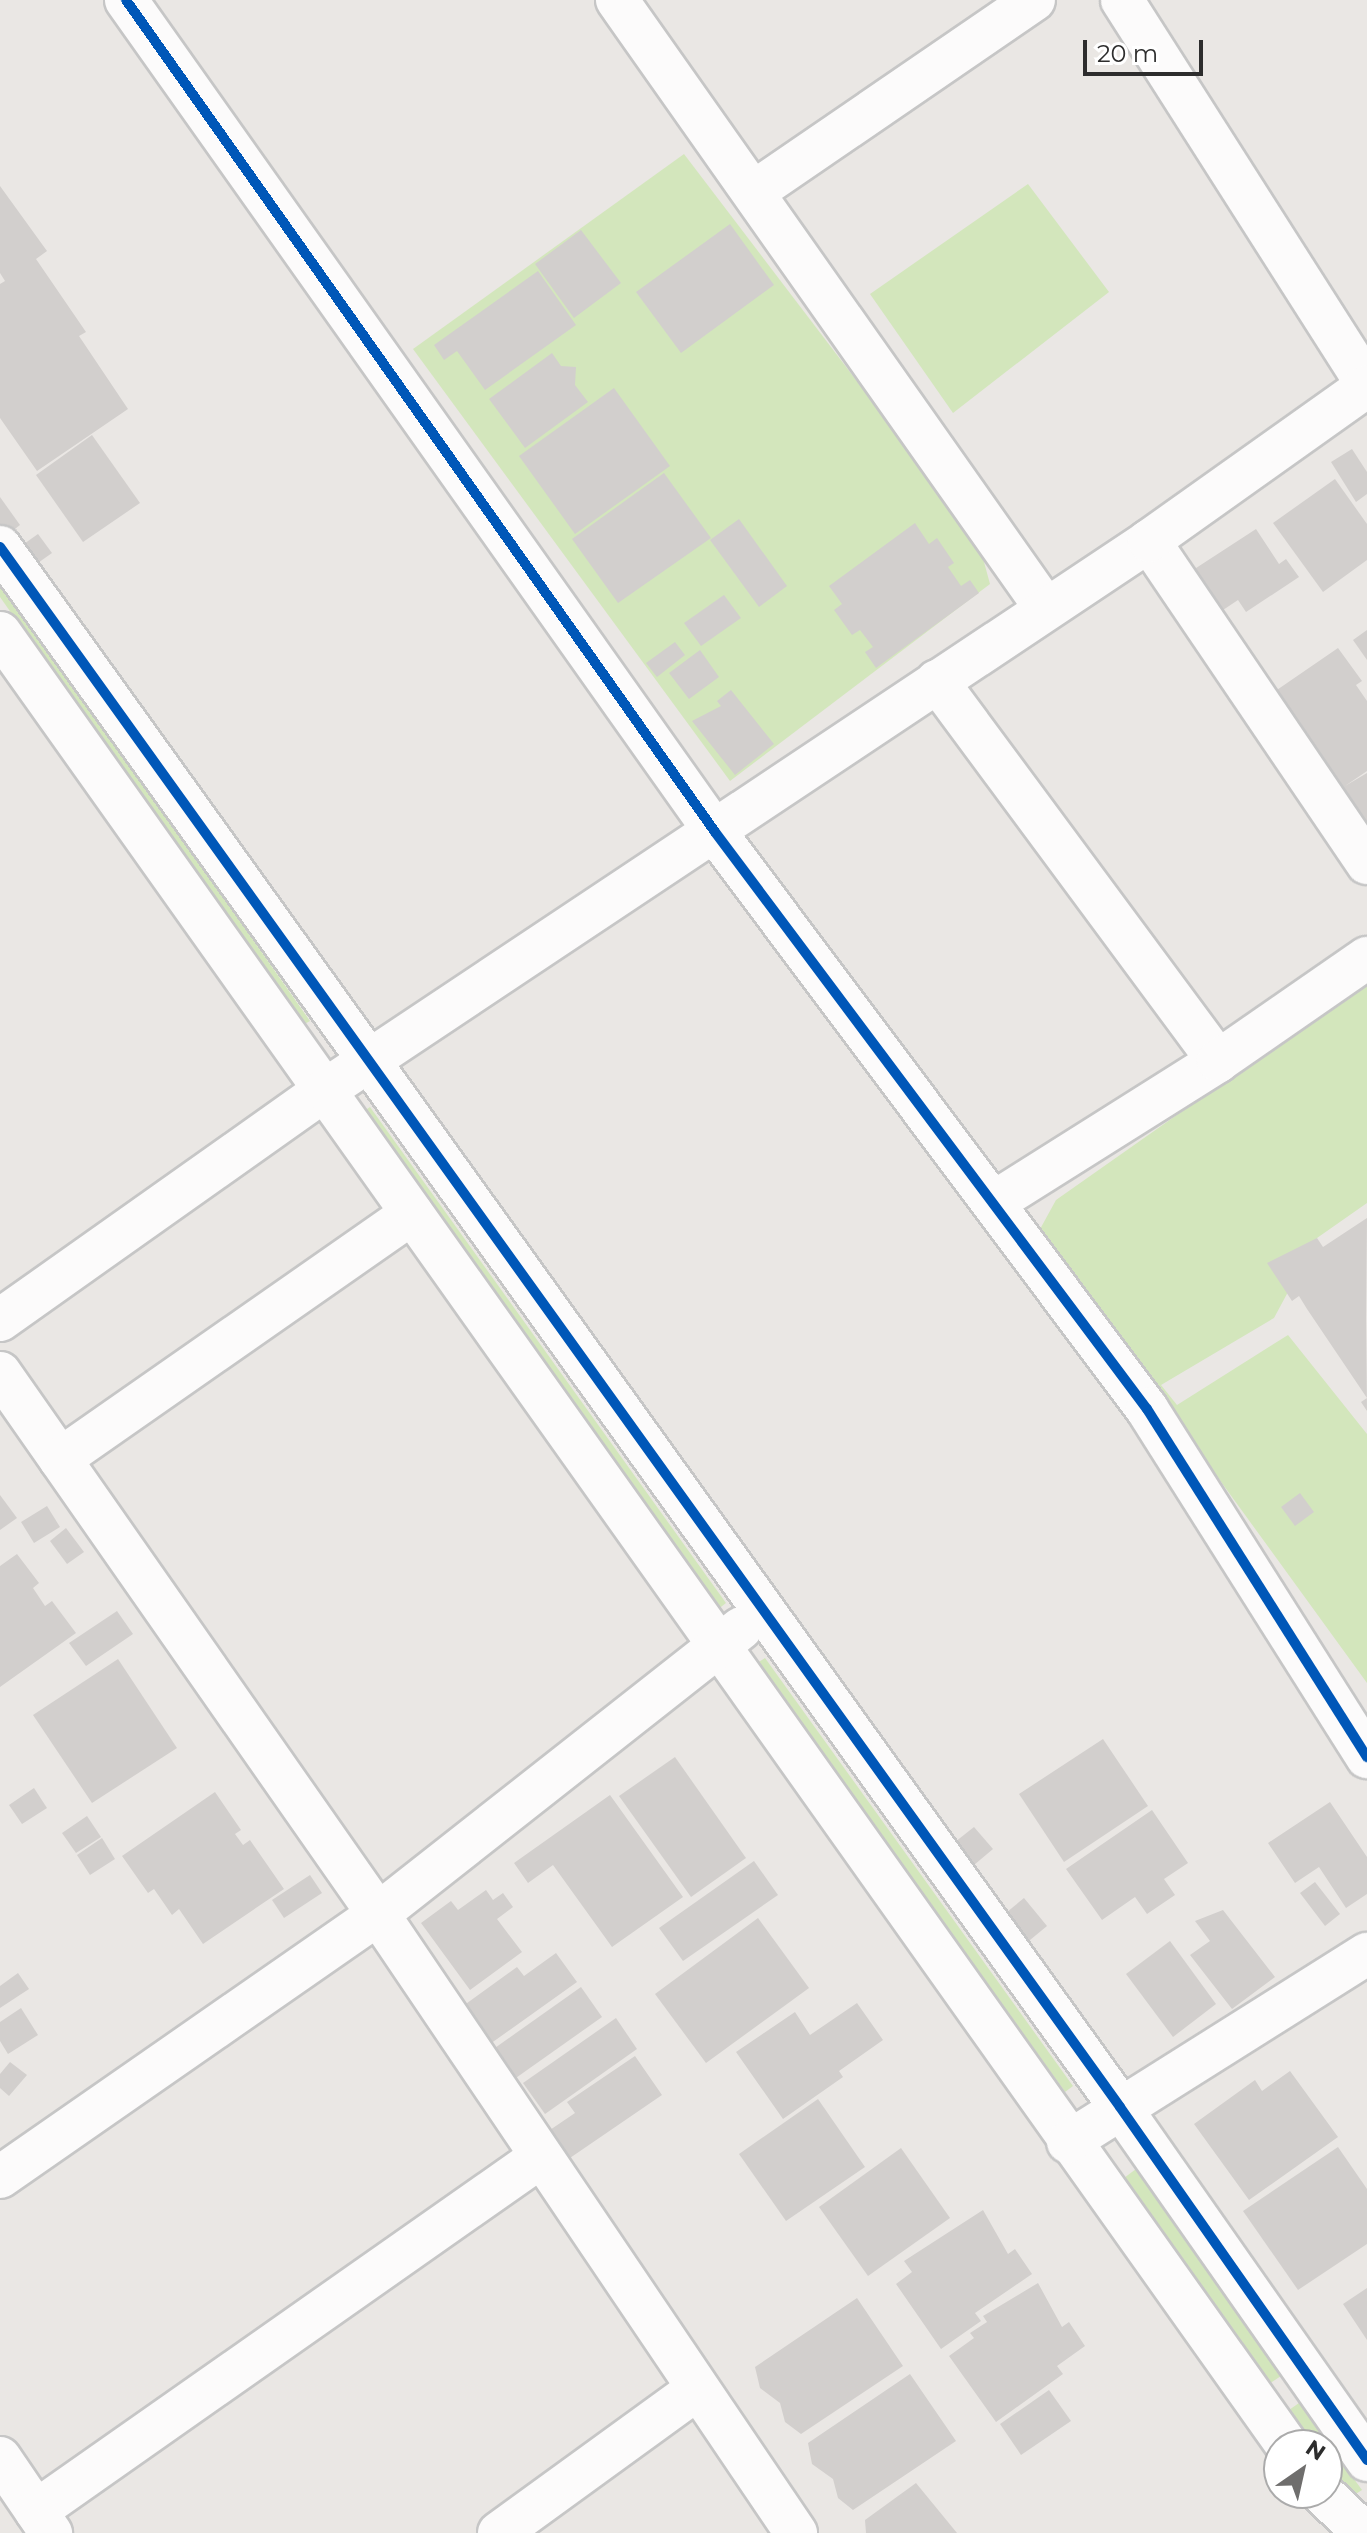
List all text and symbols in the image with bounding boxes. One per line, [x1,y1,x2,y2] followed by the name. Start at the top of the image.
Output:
[1087,24,1207,74] scale bar
[1097,39,1158,68] text: 20 m
[1263,2429,1343,2509] north arrow
[1301,2434,1331,2467] text: N

